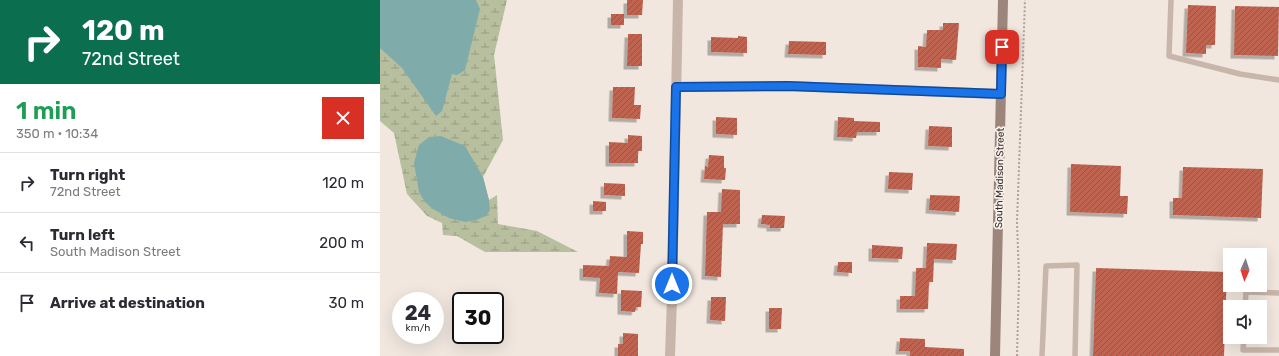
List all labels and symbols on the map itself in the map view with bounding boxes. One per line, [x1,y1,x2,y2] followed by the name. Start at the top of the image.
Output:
[985,30,1019,64] pin
[993,128,1007,228] street label: South Madison Street
[1223,248,1267,292] north arrow
[651,263,693,305] position arrow
[452,292,504,344] speed limit sign: 30

